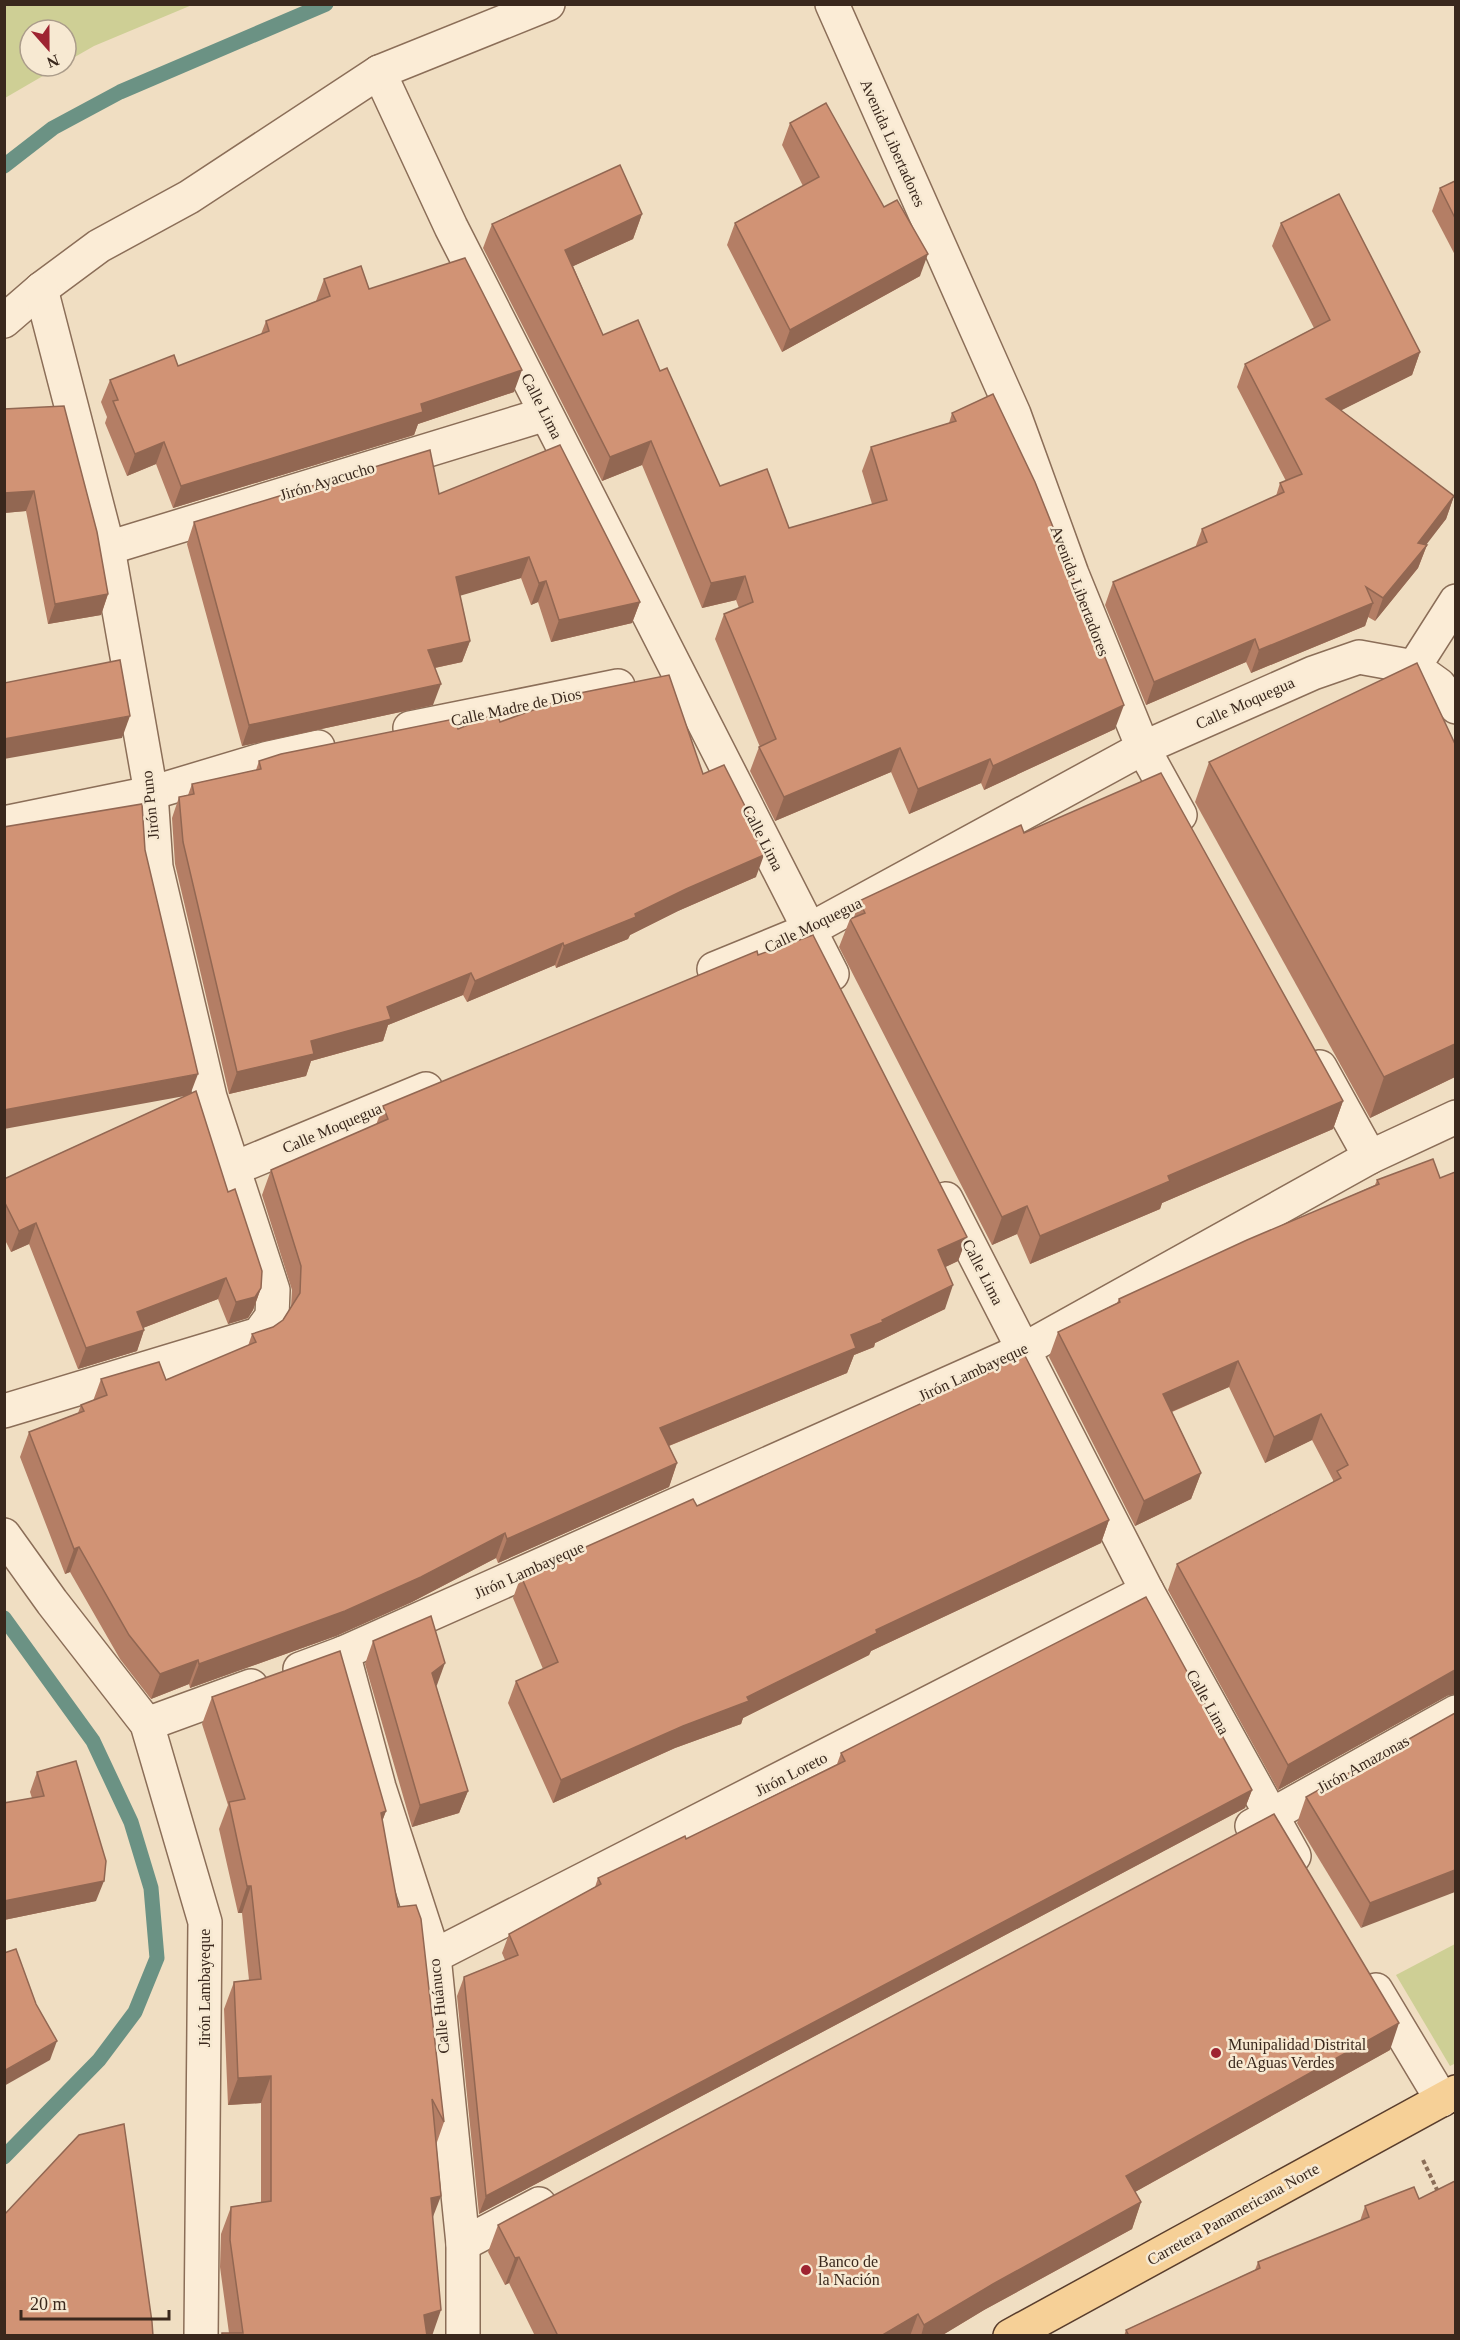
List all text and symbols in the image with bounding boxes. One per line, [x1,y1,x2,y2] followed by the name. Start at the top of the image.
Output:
[18,18,78,78] north arrow
[44,52,62,72] text: N
[857,77,929,209] street label: Avenida Libertadores
[518,370,566,442] street label: Calle Lima
[277,458,377,504] street label: Jirón Ayacucho
[1047,524,1113,658] street label: Avenida Libertadores
[1193,674,1297,733] street label: Calle Moquegua
[449,685,583,729] street label: Calle Madre de Dios
[138,770,162,840] street label: Jirón Puno
[739,802,787,874] street label: Calle Lima
[762,894,865,957] street label: Calle Moquegua
[280,1099,385,1157] street label: Calle Moquegua
[959,1236,1007,1308] street label: Calle Lima
[916,1339,1031,1406] street label: Jirón Lambayeque
[471,1538,587,1603] street label: Jirón Lambayeque
[1183,1667,1233,1737] street label: Calle Lima
[1314,1732,1412,1796] street label: Jirón Amazonas
[752,1749,830,1799] street label: Jirón Loreto
[196,1929,214,2047] street label: Jirón Lambayeque
[426,1958,452,2054] street label: Calle Huánuco
[1228,2036,1367,2072] place label: Munipalidad Distrital de Aguas Verdes
[1209,2046,1223,2060] marker: Munipalidad Distrital de Aguas Verdes
[1144,2160,1322,2268] street label: Carretera Panamericana Norte
[818,2253,880,2288] place label: Banco de la Nación
[799,2263,813,2277] marker: Banco de la Nación
[21,2283,170,2321] scale bar
[30,2294,67,2314] text: 20 m

